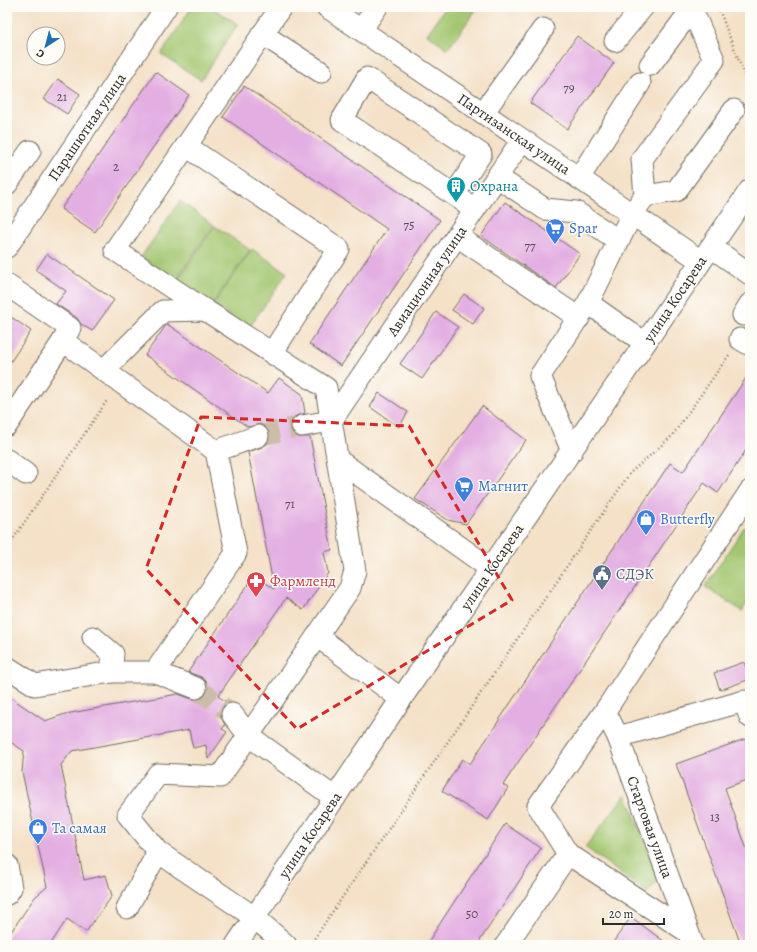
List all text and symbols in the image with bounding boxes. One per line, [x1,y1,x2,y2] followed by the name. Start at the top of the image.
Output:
[26,26,66,66] north arrow
[33,45,48,62] text: С
[43,69,131,185] street label: Парашютная улица
[563,79,575,96] house number: 79
[57,88,68,105] house number: 21
[454,89,574,179] street label: Партизанская улица
[113,158,119,175] house number: 2
[445,175,467,203] building icon: Охрана
[470,176,518,196] place label: Охрана
[403,216,415,233] house number: 75
[544,217,566,245] supermarket icon: Spar
[569,218,598,238] place label: Spar
[382,222,471,341] street label: Авиационная улица
[525,237,536,254] house number: 77
[638,252,711,347] street label: улица Косарева
[453,475,475,503] supermarket icon: Магнит
[478,476,528,496] place label: Магнит
[285,495,296,512] house number: 71
[635,508,657,536] shop icon: Butterfly
[660,509,715,529] place label: Butterfly
[455,520,528,615] street label: улица Косарева
[591,563,613,591] public building icon: СДЭК
[616,564,654,584] place label: СДЭК
[245,570,267,598] pharmacy icon: Фармленд
[270,571,336,591] place label: Фармленд
[622,773,678,881] street label: Стартовая улица
[273,788,346,883] street label: улица Косарева
[710,808,720,825] house number: 13
[27,817,49,845] shop icon: Та самая
[52,818,107,838] place label: Та самая
[603,900,664,926] scale bar
[466,905,478,922] house number: 50
[609,906,633,922] text: 20 m

